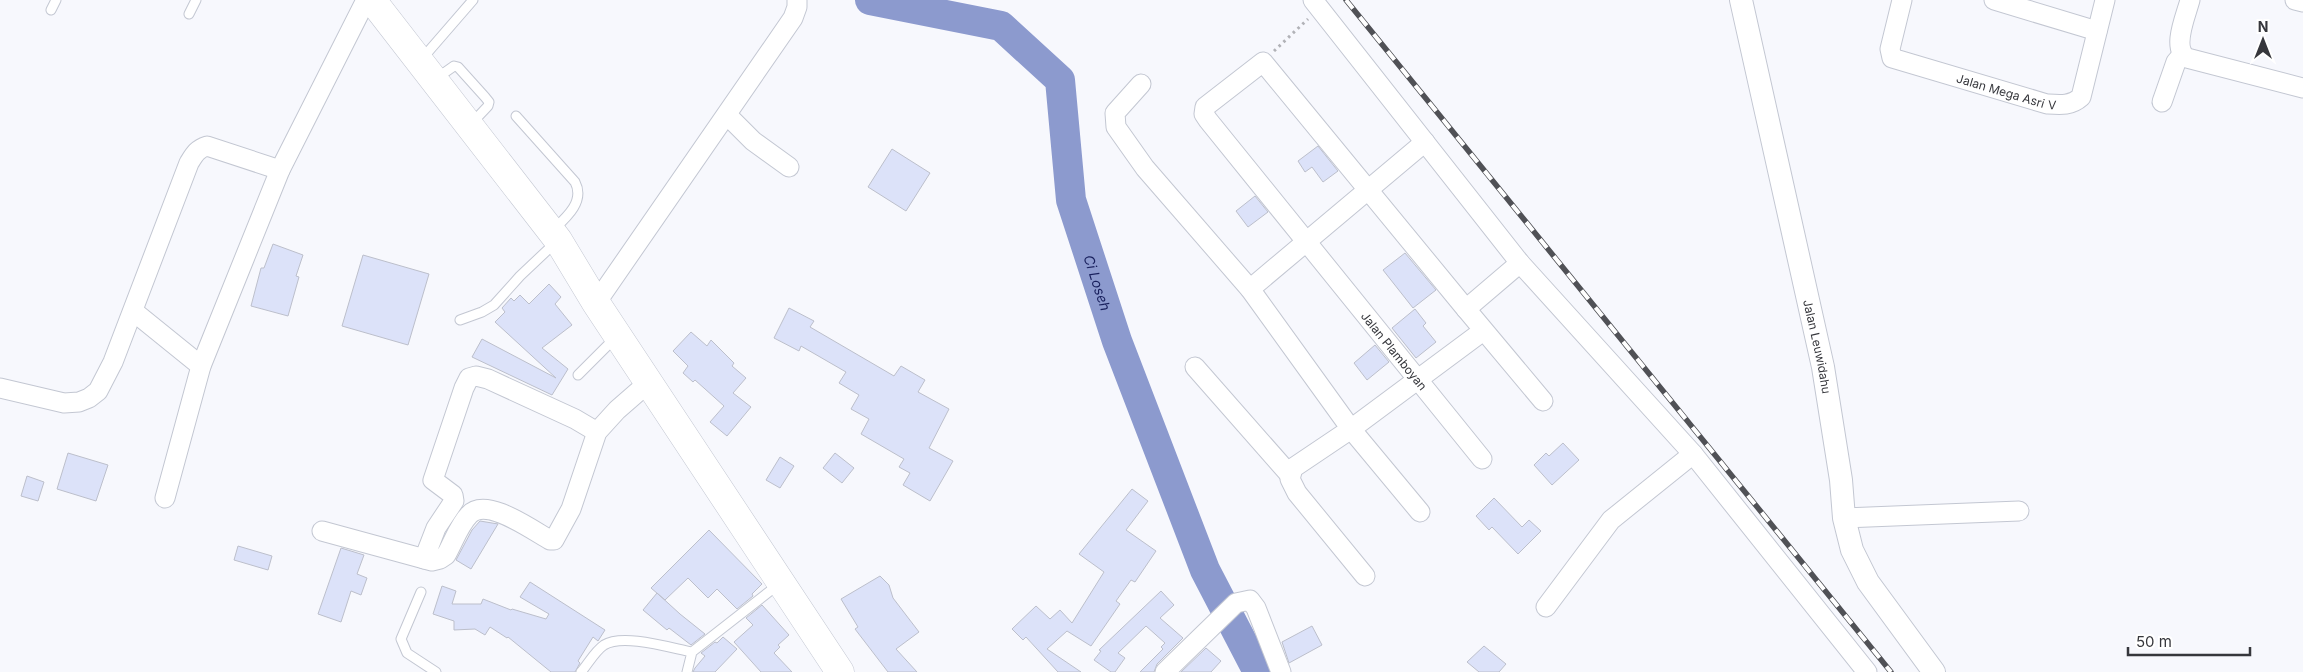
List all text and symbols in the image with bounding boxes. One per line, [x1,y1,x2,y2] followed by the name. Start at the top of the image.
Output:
[2238,15,2288,65] north arrow
[2258,18,2268,35] text: N
[1955,70,2057,112] street label: Jalan Mega Asri V
[1081,253,1115,313] water label: Ci Loseh
[1801,298,1835,395] street label: Jalan Leuwidahu
[1358,308,1431,393] street label: Jalan Plamboyan
[2128,624,2250,656] scale bar
[2136,632,2172,651] text: 50 m

